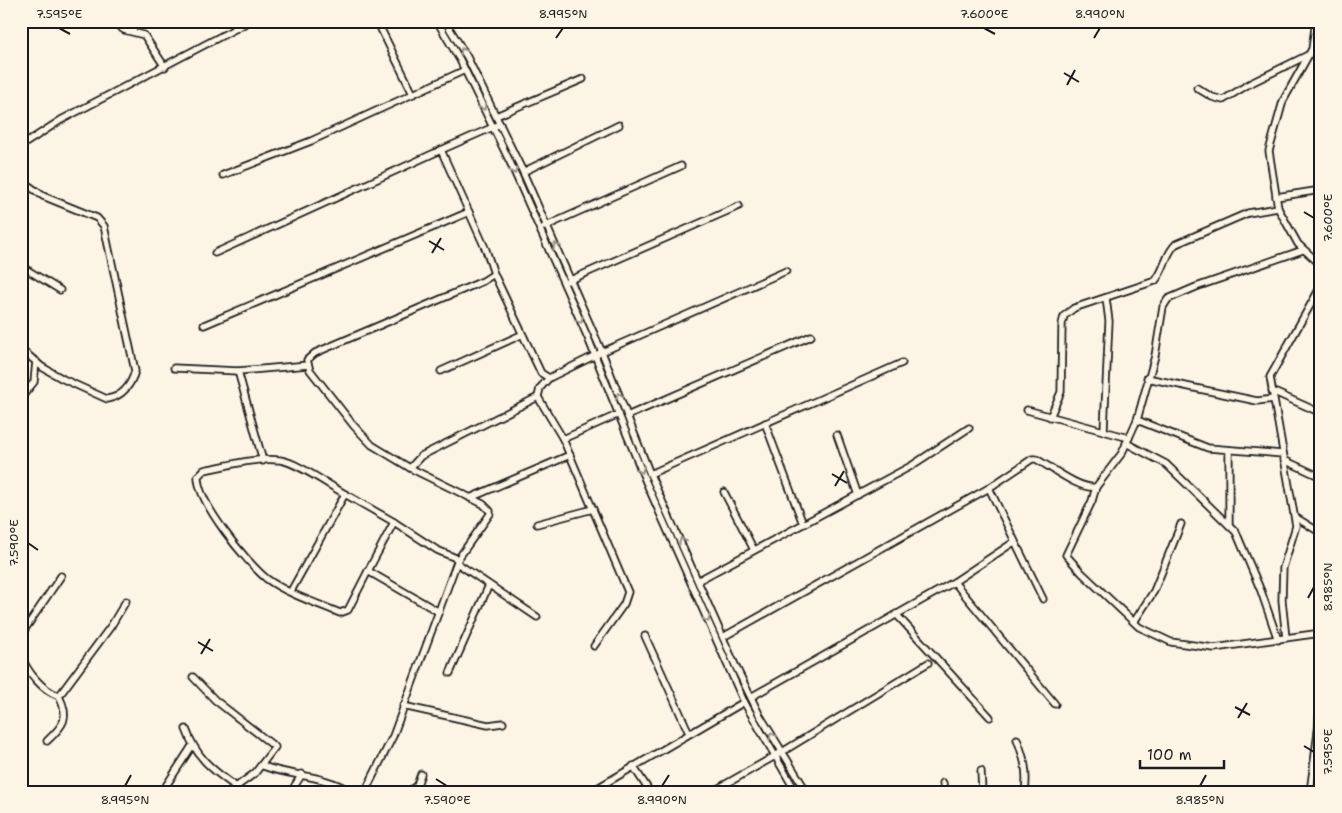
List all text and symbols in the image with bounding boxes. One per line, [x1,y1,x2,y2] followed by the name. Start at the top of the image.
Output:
[36,6,82,22] text: 7.595°E
[539,6,587,22] text: 8.995°N
[960,6,1008,22] text: 7.600°E
[1075,6,1125,22] text: 8.990°N
[460,48,470,57] one-way arrow
[477,102,487,111] one-way arrow
[508,166,519,175] one-way arrow
[1320,194,1336,242] text: 7.600°E
[552,243,562,252] one-way arrow
[574,315,584,324] one-way arrow
[615,392,626,401] one-way arrow
[635,465,645,474] one-way arrow
[6,519,22,567] text: 7.590°E
[677,537,688,546] one-way arrow
[1320,563,1336,611] text: 8.985°N
[700,614,711,623] one-way arrow
[1320,729,1336,775] text: 7.595°E
[769,732,779,741] one-way arrow
[1140,738,1223,770] scale bar
[1147,745,1192,765] text: 100 m
[101,792,149,808] text: 8.995°N
[423,792,471,808] text: 7.590°E
[637,792,687,808] text: 8.990°N
[1176,792,1224,808] text: 8.985°N

